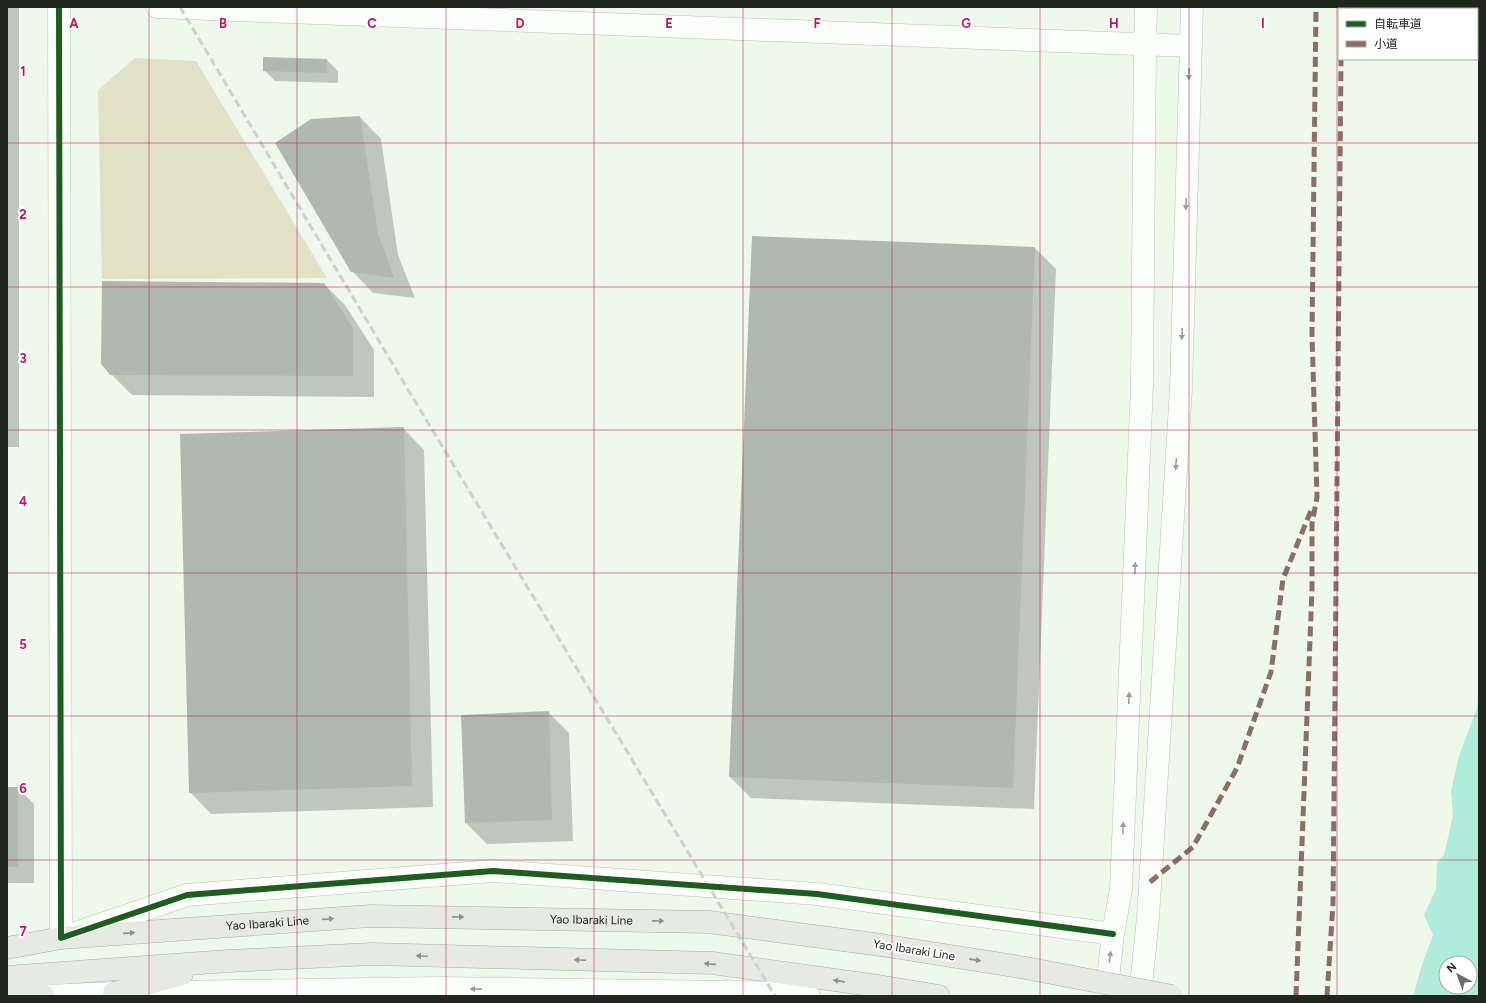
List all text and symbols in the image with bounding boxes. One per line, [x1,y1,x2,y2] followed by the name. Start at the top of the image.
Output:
[1338,8,1478,60] legend
[69,16,79,31] text: A
[219,16,227,31] text: B
[367,16,377,31] text: C
[515,16,525,31] text: D
[665,16,673,31] text: E
[813,16,821,31] text: F
[961,16,971,31] text: G
[1109,16,1119,31] text: H
[1261,16,1265,31] text: I
[1374,17,1422,31] text: 自転車道
[1374,37,1398,51] text: 小道
[20,64,26,79] text: 1
[1186,68,1192,81] one-way arrow
[1183,198,1189,211] one-way arrow
[19,207,27,222] text: 2
[1179,328,1186,340] one-way arrow
[19,351,27,366] text: 3
[1173,458,1180,470] one-way arrow
[19,494,27,509] text: 4
[1131,562,1138,574] one-way arrow
[19,637,27,652] text: 5
[1126,691,1132,704] one-way arrow
[19,781,27,796] text: 6
[1120,822,1127,834] one-way arrow
[550,912,633,928] street label: Yao Ibaraki Line
[226,913,310,933] street label: Yao Ibaraki Line
[452,914,464,921] one-way arrow
[322,915,334,922] one-way arrow
[652,918,664,925] one-way arrow
[19,924,27,939] text: 7
[123,929,135,936] one-way arrow
[872,937,957,963] street label: Yao Ibaraki Line
[1107,951,1113,963] one-way arrow
[416,952,428,959] one-way arrow
[1438,955,1478,995] north arrow
[573,957,586,963] one-way arrow
[969,957,981,963] one-way arrow
[704,960,716,967] one-way arrow
[1444,960,1459,976] text: N
[833,978,845,984] one-way arrow
[469,986,482,992] one-way arrow

